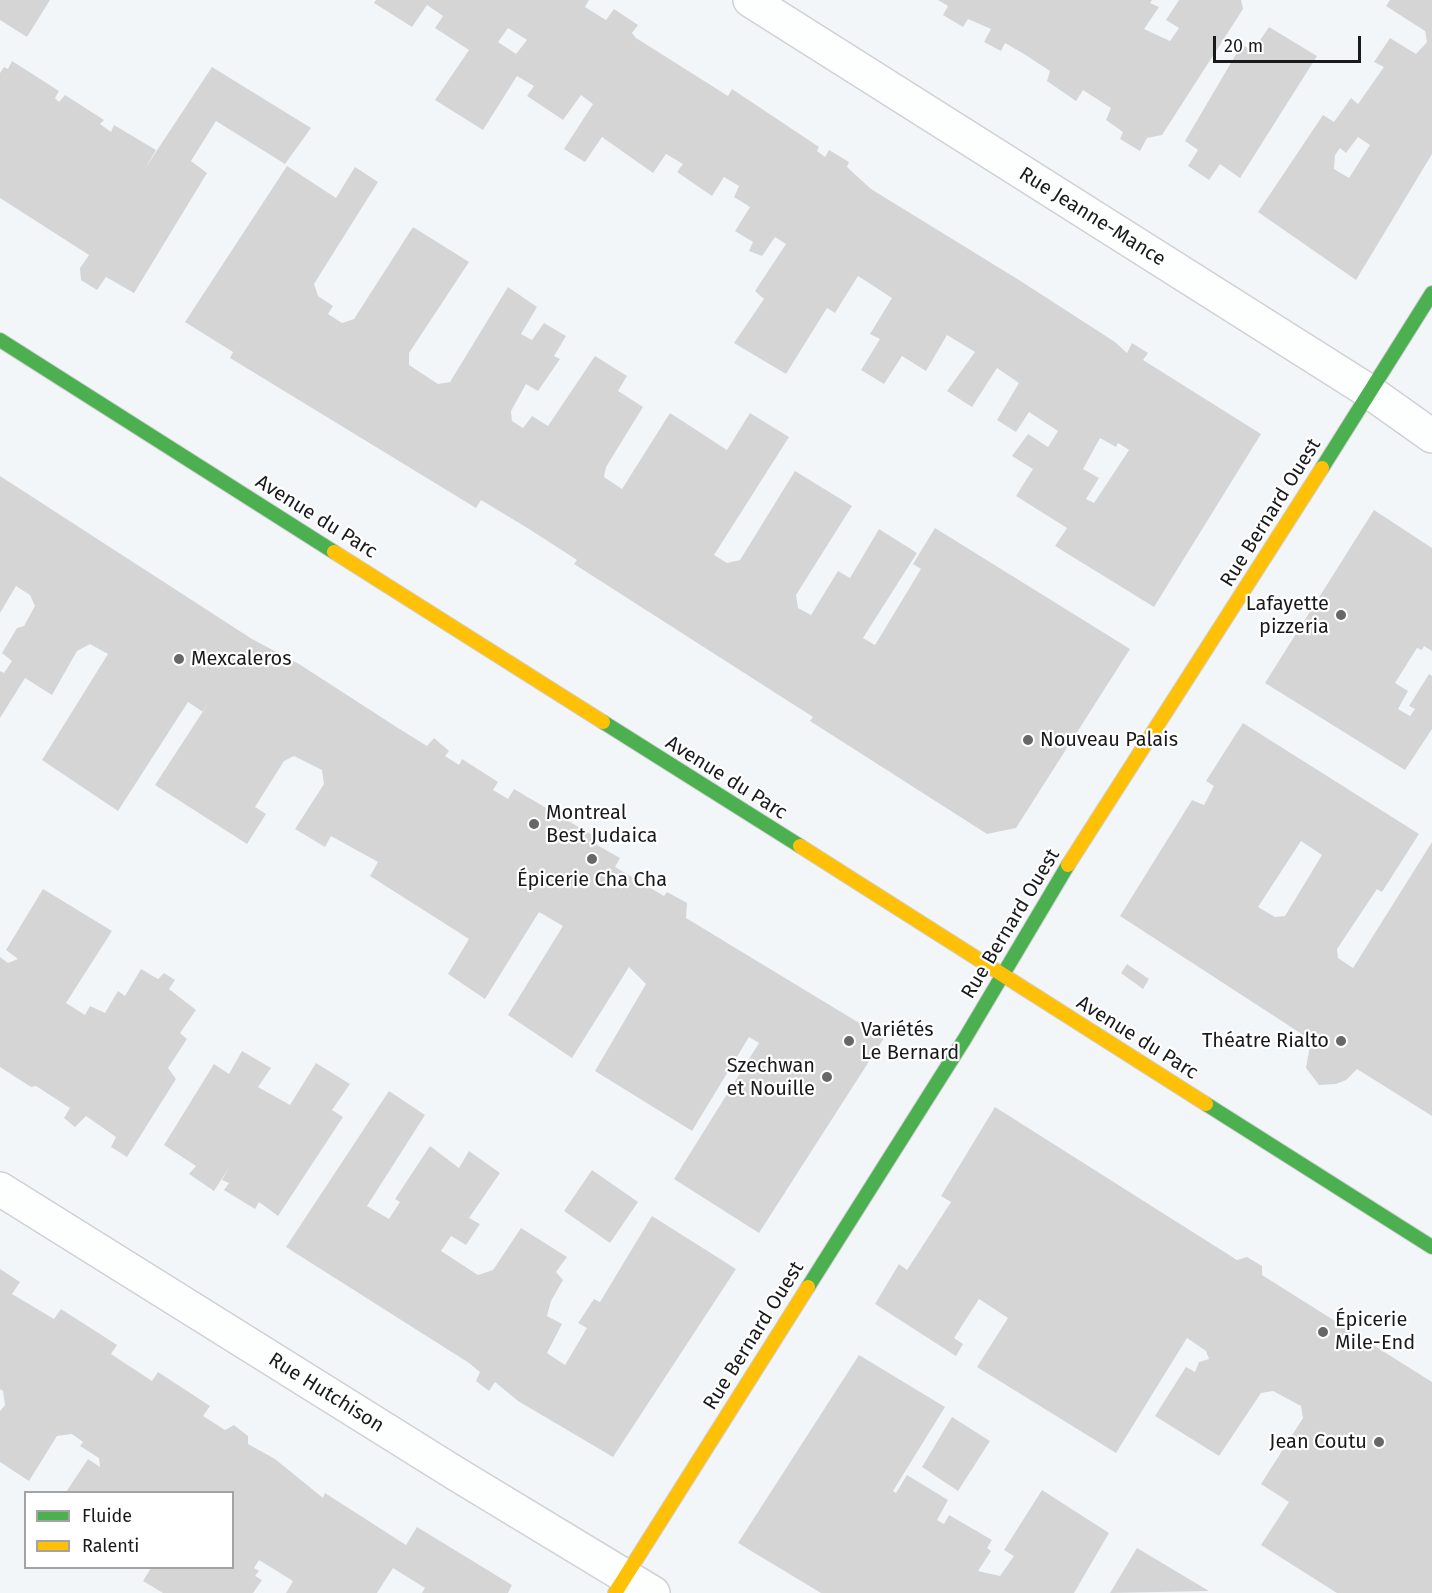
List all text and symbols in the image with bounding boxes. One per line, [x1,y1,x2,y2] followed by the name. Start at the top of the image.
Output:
[1216,24,1364,62] scale bar
[1224,35,1263,57] text: 20 m
[1014,162,1170,272] street label: Rue Jeanne-Mance
[1216,434,1326,592] street label: Rue Bernard Ouest
[251,470,381,564] street label: Avenue du Parc
[1246,592,1329,639] place label: Lafayette pizzeria
[1334,608,1348,622] marker: Lafayette pizzeria
[191,647,292,671] place label: Mexcaleros
[172,652,186,666] marker: Mexcaleros
[1040,728,1178,752] place label: Nouveau Palais
[661,731,791,825] street label: Avenue du Parc
[1021,733,1035,747] marker: Nouveau Palais
[546,801,657,848] place label: Montreal Best Judaica
[527,817,541,831] marker: Montreal Best Judaica
[957,845,1065,1003] street label: Rue Bernard Ouest
[585,852,599,866] marker: Épicerie Cha Cha
[517,868,667,892] place label: Épicerie Cha Cha
[1072,991,1202,1085] street label: Avenue du Parc
[861,1018,959,1065] place label: Variétés Le Bernard
[1202,1029,1329,1053] place label: Théatre Rialto
[842,1034,856,1048] marker: Variétés Le Bernard
[1334,1034,1348,1048] marker: Théatre Rialto
[726,1054,815,1101] place label: Szechwan et Nouille
[820,1070,834,1084] marker: Szechwan et Nouille
[699,1257,809,1415] street label: Rue Bernard Ouest
[1335,1308,1415,1355] place label: Épicerie Mile-End
[1316,1325,1330,1339] marker: Épicerie Mile-End
[264,1348,388,1438] street label: Rue Hutchison
[1269,1430,1367,1454] place label: Jean Coutu
[1372,1435,1386,1449] marker: Jean Coutu
[24,1491,234,1569] legend
[82,1505,132,1527] text: Fluide
[82,1535,139,1557] text: Ralenti

